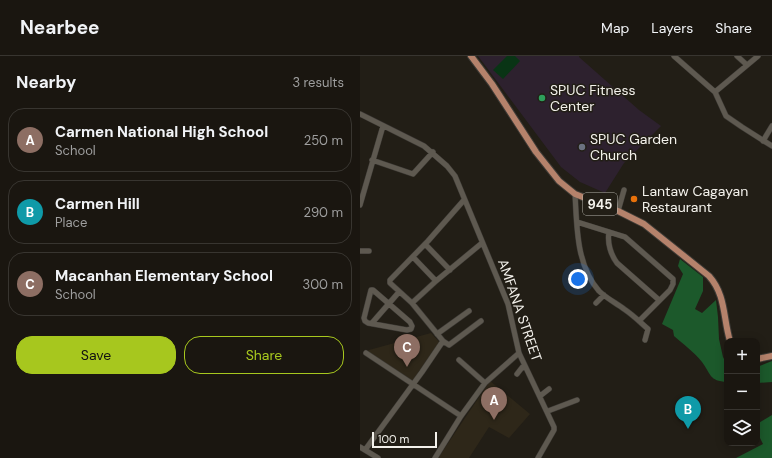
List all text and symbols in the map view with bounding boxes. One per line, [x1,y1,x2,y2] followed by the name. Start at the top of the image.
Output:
[20,15,100,40] text: Nearbee
[601,19,629,37] text: Map
[651,19,693,37] text: Layers
[715,19,752,37] text: Share
[16,71,76,93] text: Nearby
[292,74,344,91] text: 3 results
[550,81,636,115] place label: SPUC Fitness Center
[537,93,547,103] marker: SPUC Fitness Center
[55,122,268,142] text: Carmen National High School
[590,130,677,164] place label: SPUC Garden Church
[25,132,35,149] text: A
[304,132,343,149] text: 250 m
[55,142,96,159] text: School
[577,142,587,152] marker: SPUC Garden Church
[642,182,748,216] place label: Lantaw Cagayan Restaurant
[583,193,617,215] road number: 945
[55,194,140,214] text: Carmen Hill
[629,194,639,204] marker: Lantaw Cagayan Restaurant
[26,204,34,221] text: B
[304,204,343,221] text: 290 m
[55,214,87,231] text: Place
[494,256,546,364] street label: AMFANA STREET
[55,266,273,286] text: Macanhan Elementary School
[568,269,588,289] your location
[25,276,35,293] text: C
[302,276,343,293] text: 300 m
[55,286,96,303] text: School
[394,334,420,367] pin: C
[16,336,176,374] button: Save
[184,336,344,374] button: Share
[724,338,760,446] map controls
[724,338,760,374] button: +
[724,374,760,410] button: −
[481,387,507,420] pin: A
[675,396,701,429] pin: B
[724,410,760,446] button: layers
[372,430,437,449] scale bar
[378,432,409,446] text: 100 m

